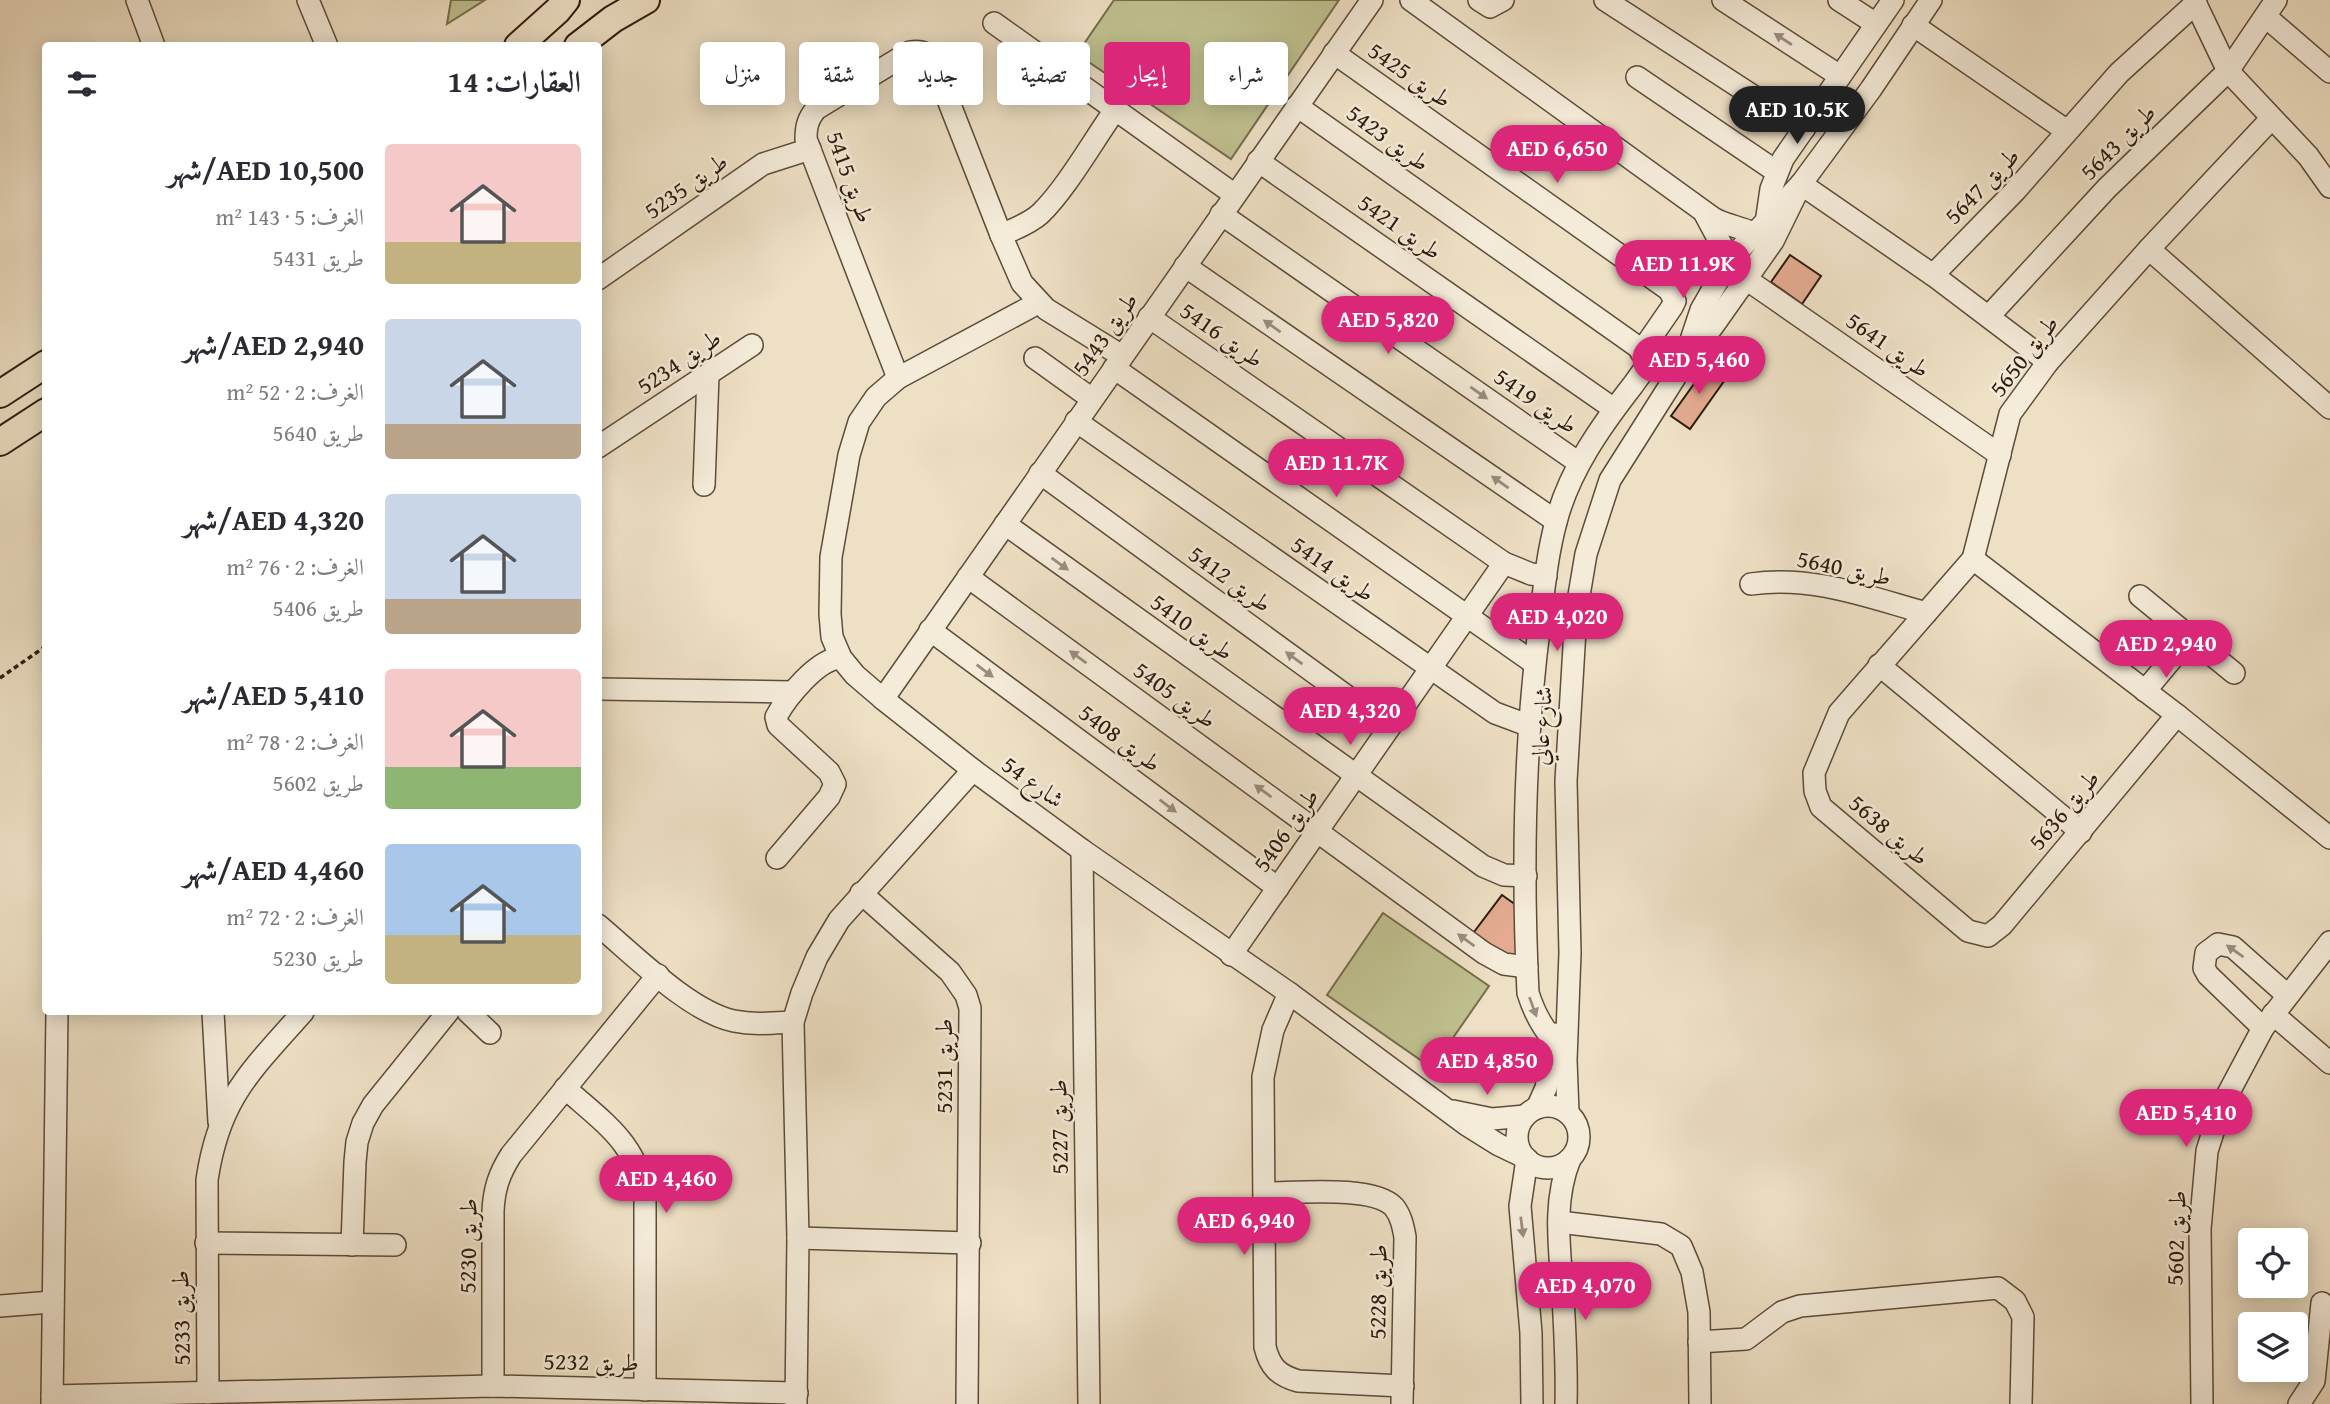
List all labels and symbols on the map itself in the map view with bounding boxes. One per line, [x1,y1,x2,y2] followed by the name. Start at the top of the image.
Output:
[1774,32,1792,46] one-way arrow
[1361,33,1459,116] street label: طريق 5425
[1717,86,1877,146] pin: AED 10.5K
[1339,95,1437,180] street label: طريق 5423
[2072,96,2164,188] street label: طريق 5643
[1477,125,1637,185] pin: AED 6,650
[818,126,883,228] street label: طريق 5415
[1936,139,2027,232] street label: طريق 5647
[637,144,735,227] street label: طريق 5235
[1351,185,1449,268] street label: طريق 5421
[1603,240,1763,300] pin: AED 11.9K
[1063,285,1146,383] street label: طريق 5443
[1173,293,1271,376] street label: طريق 5416
[1308,296,1468,356] pin: AED 5,820
[1839,303,1937,386] street label: طريق 5641
[1980,307,2067,404] street label: طريق 5650
[1262,319,1282,332] one-way arrow
[629,320,728,403] street label: طريق 5234
[1619,336,1779,396] pin: AED 5,460
[1487,359,1585,442] street label: طريق 5419
[1470,386,1488,400] one-way arrow
[1256,440,1416,499] pin: AED 11.7K
[1491,475,1509,489] one-way arrow
[1284,527,1382,610] street label: طريق 5414
[1181,536,1279,621] street label: طريق 5412
[1794,540,1894,595] street label: طريق 5640
[1051,557,1069,571] one-way arrow
[1143,584,1241,669] street label: طريق 5410
[1477,594,1637,653] pin: AED 4,020
[2086,620,2246,680] pin: AED 2,940
[1069,650,1087,664] one-way arrow
[1126,652,1224,737] street label: طريق 5405
[1285,652,1303,666] one-way arrow
[976,663,994,677] one-way arrow
[1522,686,1564,767] street label: شارع عالي
[1270,688,1430,747] pin: AED 4,320
[1072,695,1169,780] street label: طريق 5408
[993,747,1072,819] street label: شارع 54
[2020,762,2108,857] street label: طريق 5636
[1244,781,1327,879] street label: طريق 5406
[1254,784,1272,798] one-way arrow
[1842,786,1937,874] street label: طريق 5638
[1159,799,1177,813] one-way arrow
[1457,933,1475,947] one-way arrow
[2226,944,2245,958] one-way arrow
[1528,996,1539,1017] one-way arrow
[926,1018,961,1114] street label: طريق 5231
[1407,1038,1567,1097] pin: AED 4,850
[1040,1079,1077,1175] street label: طريق 5227
[2106,1090,2266,1149] pin: AED 5,410
[586,1156,746,1215] pin: AED 4,460
[2156,1190,2195,1286] street label: طريق 5602
[449,1198,486,1294] street label: طريق 5230
[1164,1198,1324,1257] pin: AED 6,940
[1517,1216,1528,1238] one-way arrow
[1359,1244,1396,1340] street label: طريق 5228
[1505,1262,1665,1322] pin: AED 4,070
[162,1270,199,1366] street label: طريق 5233
[543,1343,639,1380] street label: طريق 5232

